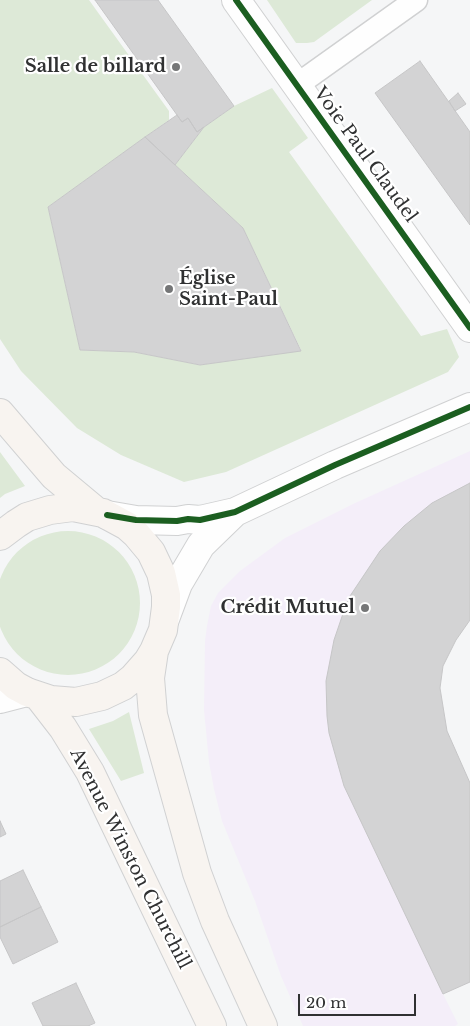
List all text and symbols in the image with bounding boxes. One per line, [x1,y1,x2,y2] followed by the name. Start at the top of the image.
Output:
[25,56,166,78] place label: Salle de billard
[170,61,182,73] marker: Salle de billard
[309,83,421,227] street label: Voie Paul Claudel
[179,268,278,310] place label: Église Saint-Paul
[163,283,175,295] marker: Église Saint-Paul
[221,597,355,619] place label: Crédit Mutuel
[359,602,371,614] marker: Crédit Mutuel
[65,745,195,973] street label: Avenue Winston Churchill
[300,984,418,1016] scale bar
[306,993,346,1012] text: 20 m

